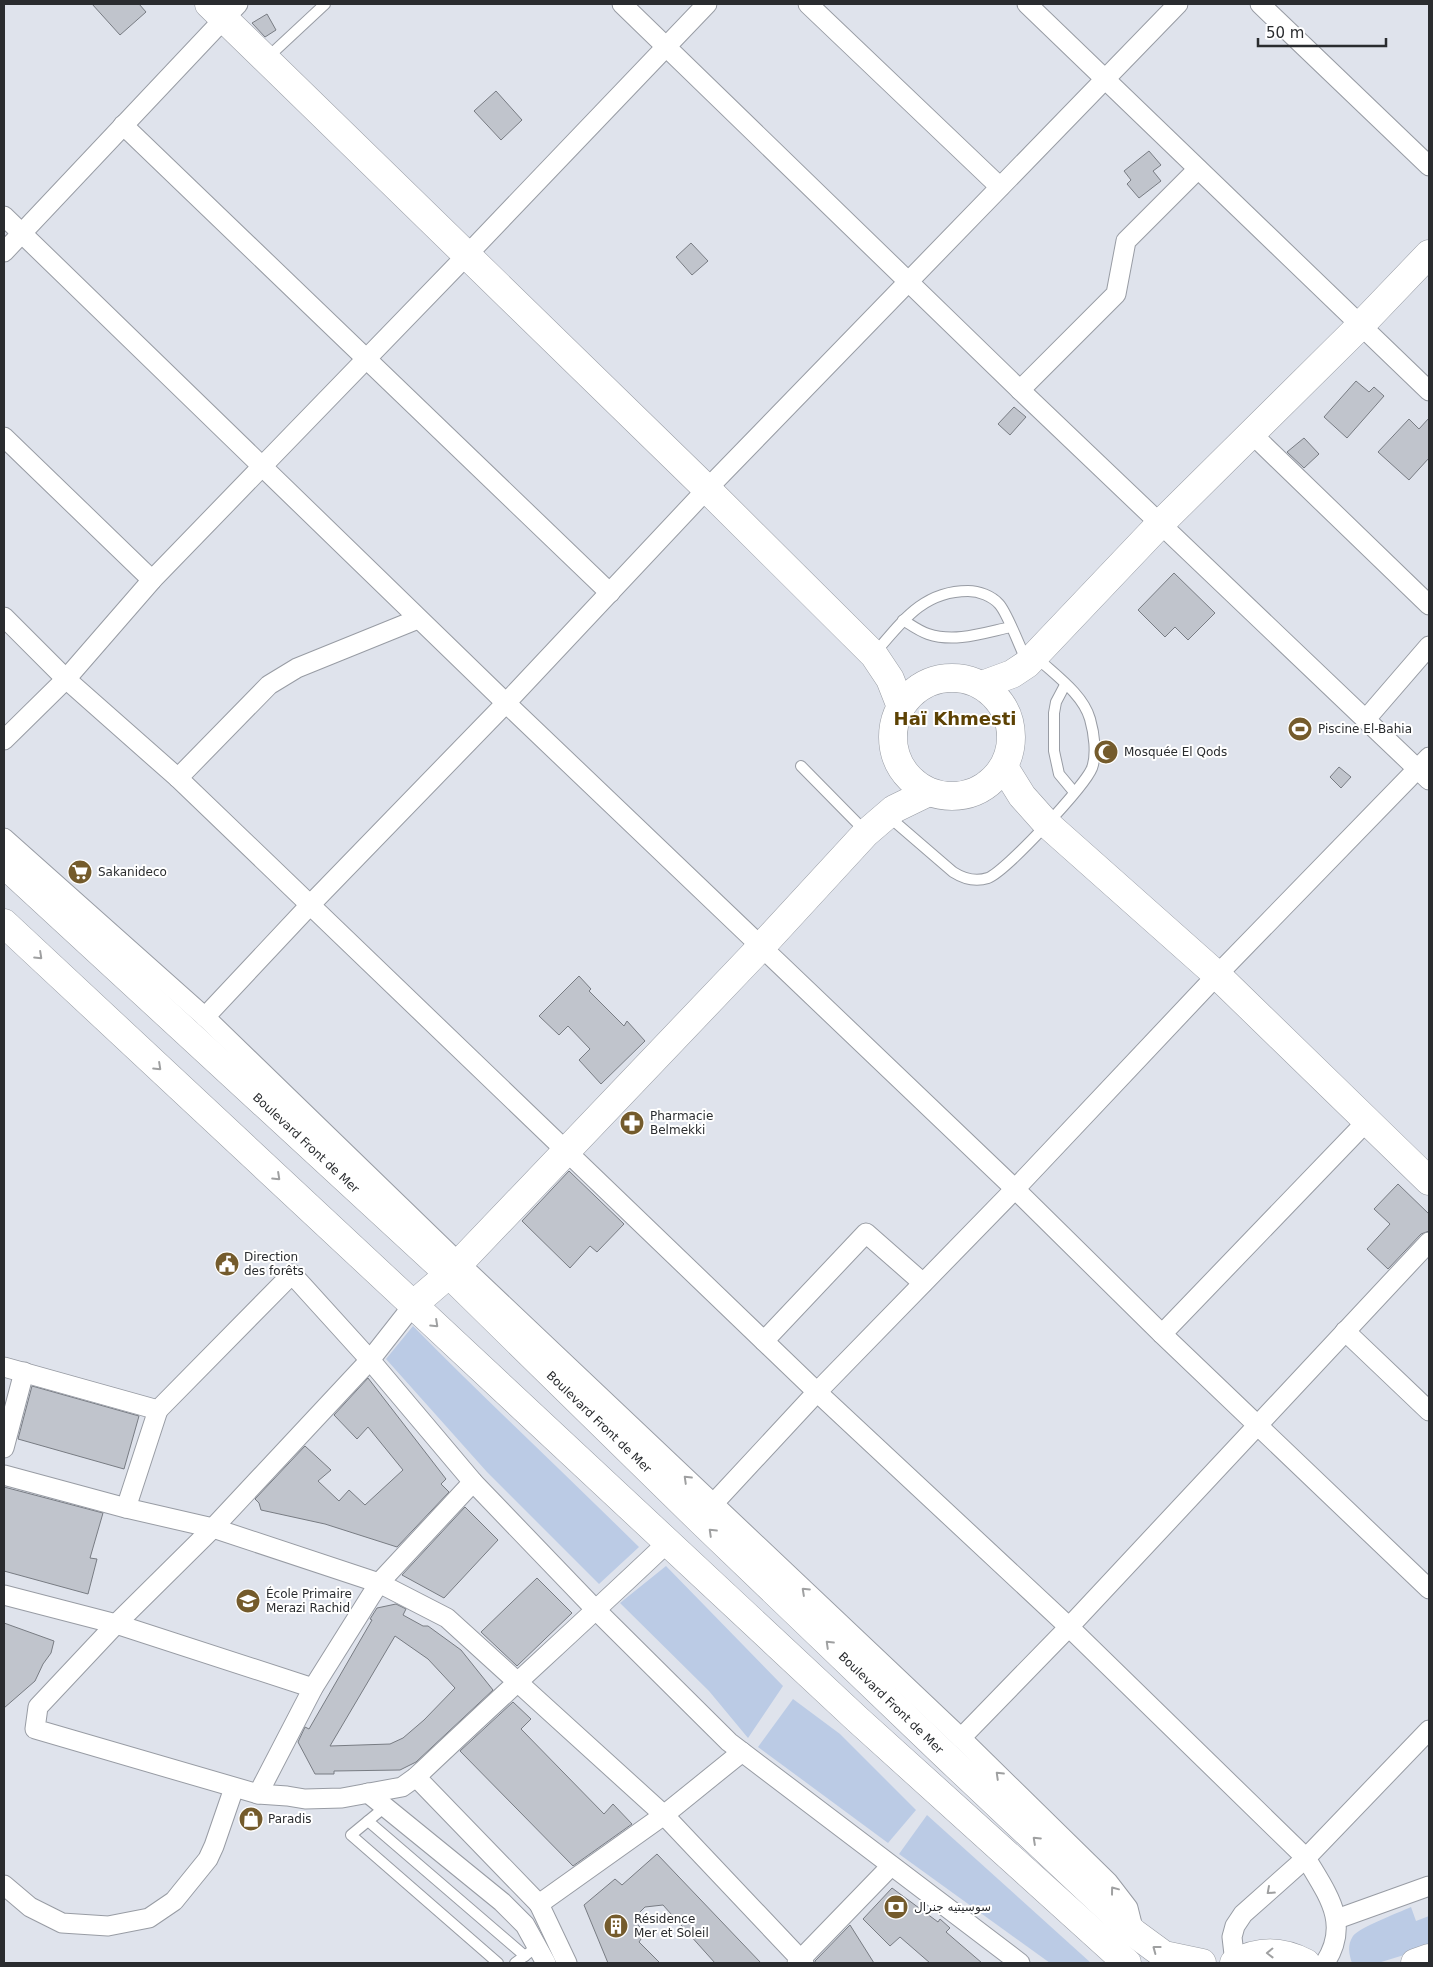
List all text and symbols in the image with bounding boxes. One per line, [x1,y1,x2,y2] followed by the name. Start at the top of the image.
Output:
[1258,15,1386,47] scale bar
[1266,24,1304,42] text: 50 m
[894,708,1016,729] district label: Haï Khmesti
[1287,716,1313,742] sports icon: Piscine El-Bahia
[1318,722,1412,736] place label: Piscine El-Bahia
[1093,739,1119,765] mosque icon: Mosquée El Qods
[1124,745,1227,759] place label: Mosquée El Qods
[67,859,93,885] supermarket icon: Sakanideco
[98,865,167,879] place label: Sakanideco
[34,950,43,959] one-way arrow
[153,1061,162,1070] one-way arrow
[250,1090,362,1196] street label: Boulevard Front de Mer
[650,1109,713,1137] place label: Pharmacie Belmekki
[619,1110,645,1136] pharmacy icon: Pharmacie Belmekki
[272,1171,281,1180] one-way arrow
[244,1250,304,1278] place label: Direction des forêts
[214,1251,240,1277] public building icon: Direction des forêts
[429,1318,438,1327] one-way arrow
[544,1368,654,1476] street label: Boulevard Front de Mer
[684,1476,693,1485] one-way arrow
[708,1529,717,1538] one-way arrow
[266,1586,352,1615] place label: École Primaire Merazi Rachid
[235,1588,261,1614] school or university icon: École Primaire Merazi Rachid
[802,1588,811,1597] one-way arrow
[826,1641,835,1650] one-way arrow
[836,1649,946,1757] street label: Boulevard Front de Mer
[996,1772,1005,1781] one-way arrow
[238,1806,264,1832] shop icon: Paradis
[268,1812,312,1826] place label: Paradis
[1032,1837,1041,1846] one-way arrow
[1266,1885,1275,1894] one-way arrow
[1111,1886,1120,1896] one-way arrow
[883,1894,909,1920] bank icon: سوسيتيه جنرال
[914,1900,991,1915] place label: سوسيتيه جنرال
[634,1912,709,1940] place label: Résidence Mer et Soleil
[603,1913,629,1939] building icon: Résidence Mer et Soleil
[1152,1946,1162,1955] one-way arrow
[1266,1948,1274,1959] one-way arrow

